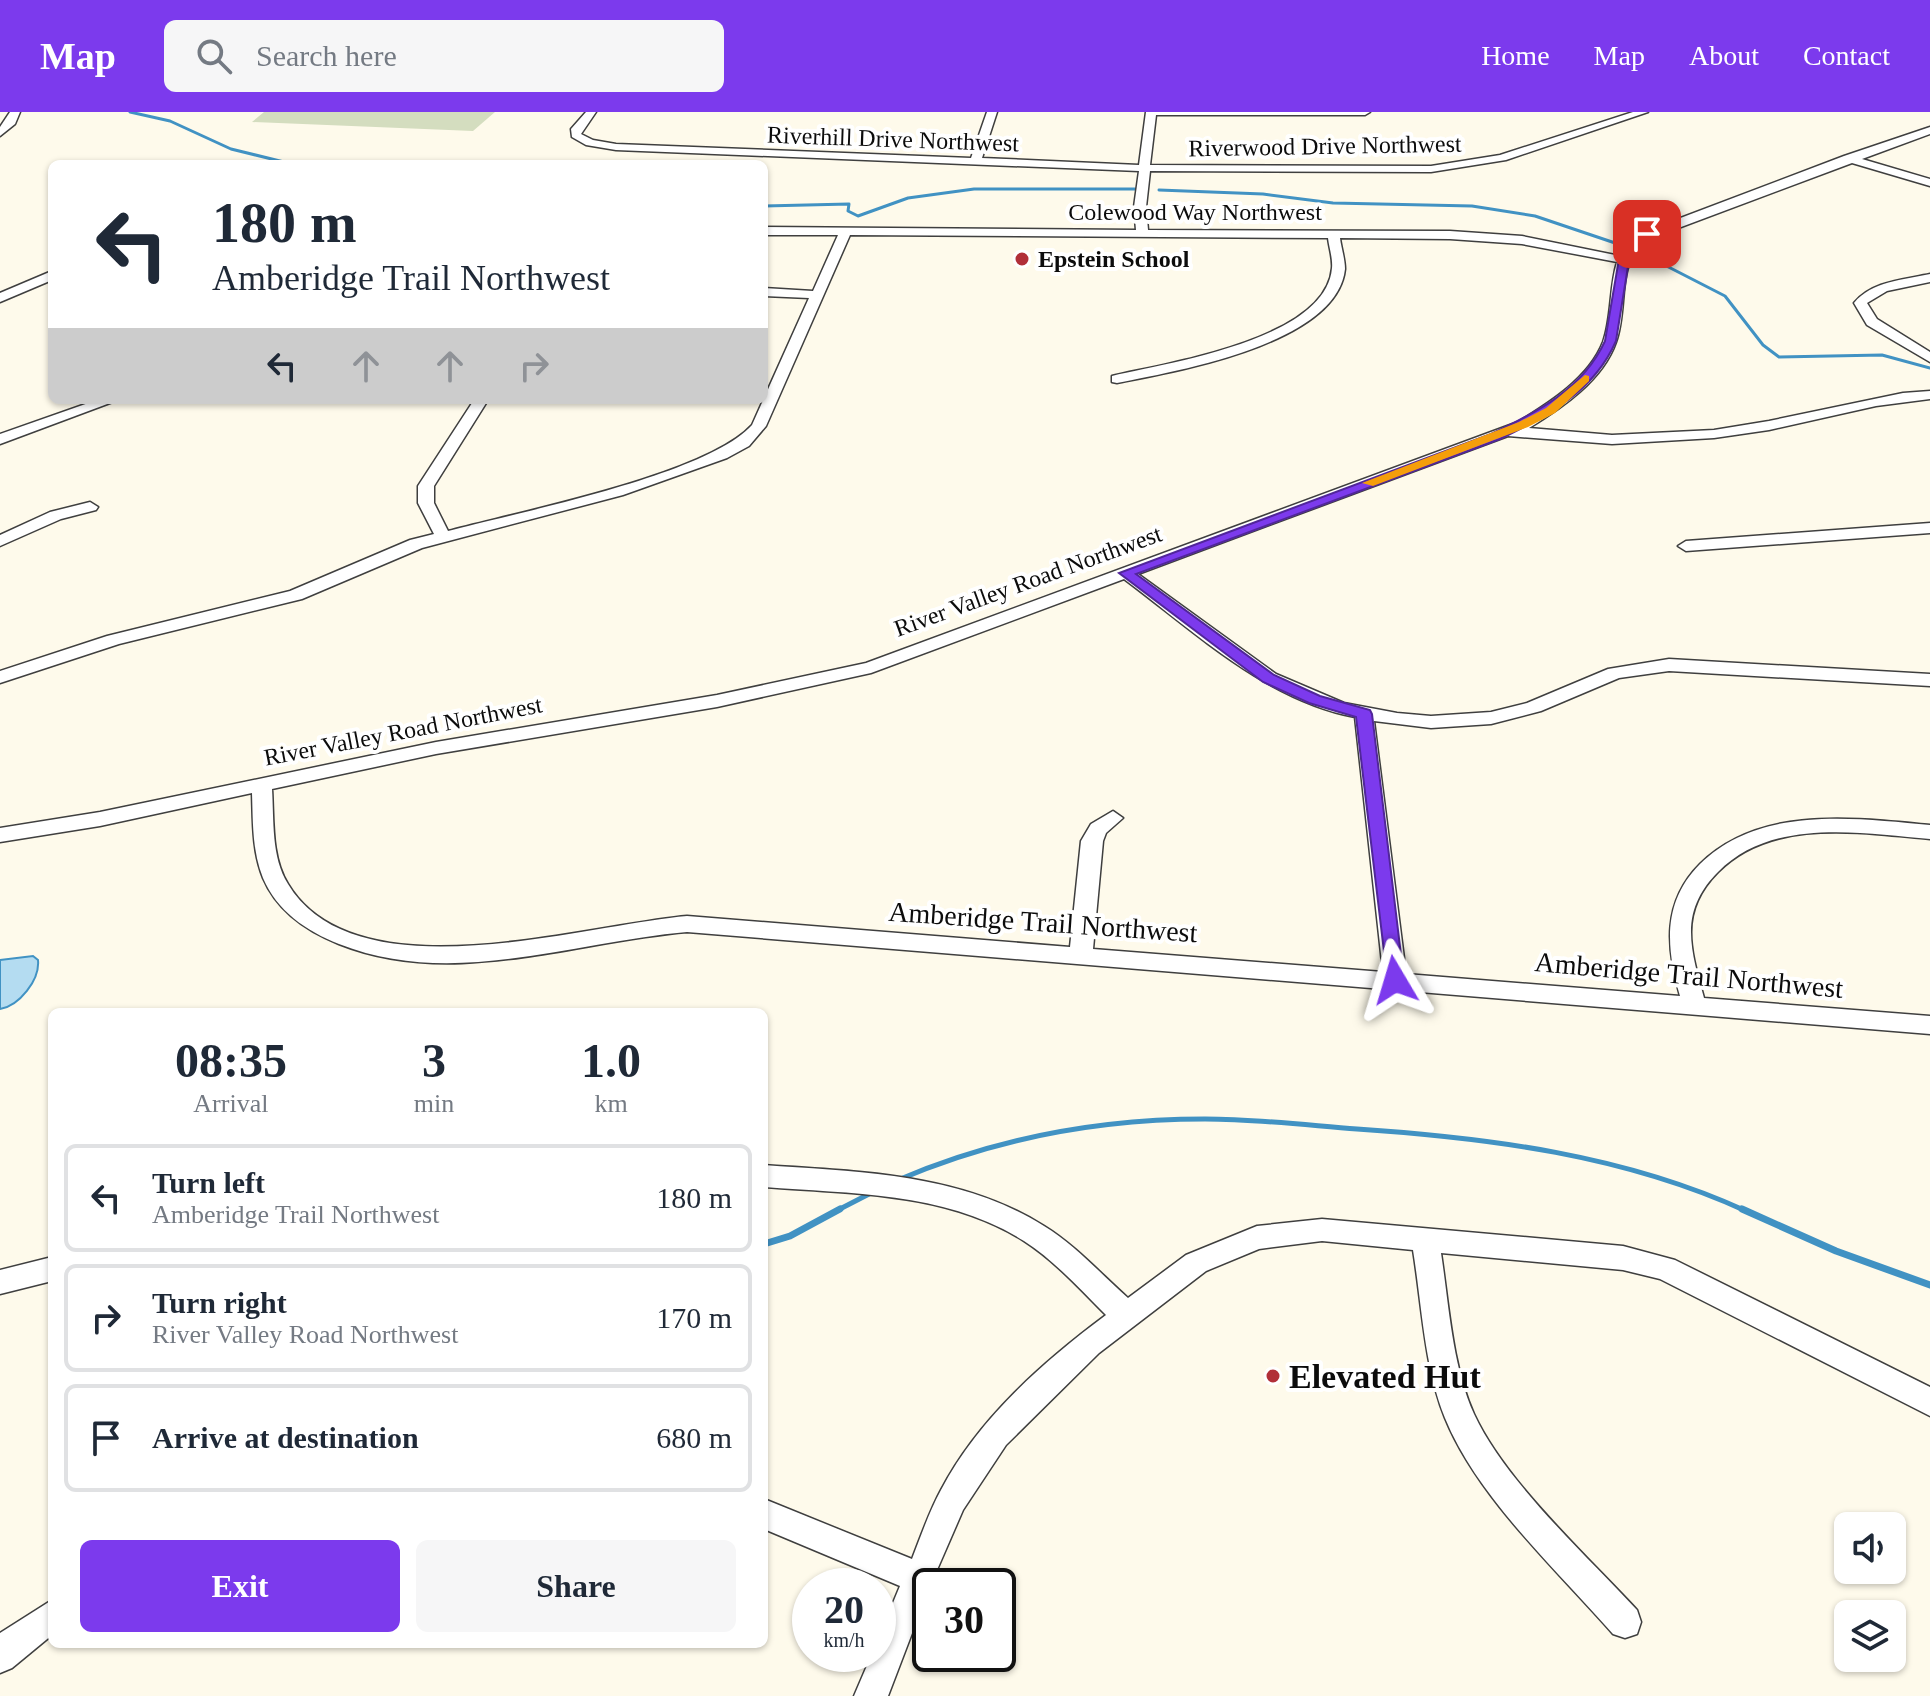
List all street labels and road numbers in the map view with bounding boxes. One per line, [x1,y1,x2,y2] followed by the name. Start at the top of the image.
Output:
[767,122,1020,156] street label: Riverhill Drive Northwest
[1188,131,1462,161] street label: Riverwood Drive Northwest
[1068,199,1322,225] street label: Colewood Way Northwest
[891,520,1166,642] street label: River Valley Road Northwest
[262,691,545,771] street label: River Valley Road Northwest
[888,896,1199,948] street label: Amberidge Trail Northwest
[1533,946,1845,1004] street label: Amberidge Trail Northwest

